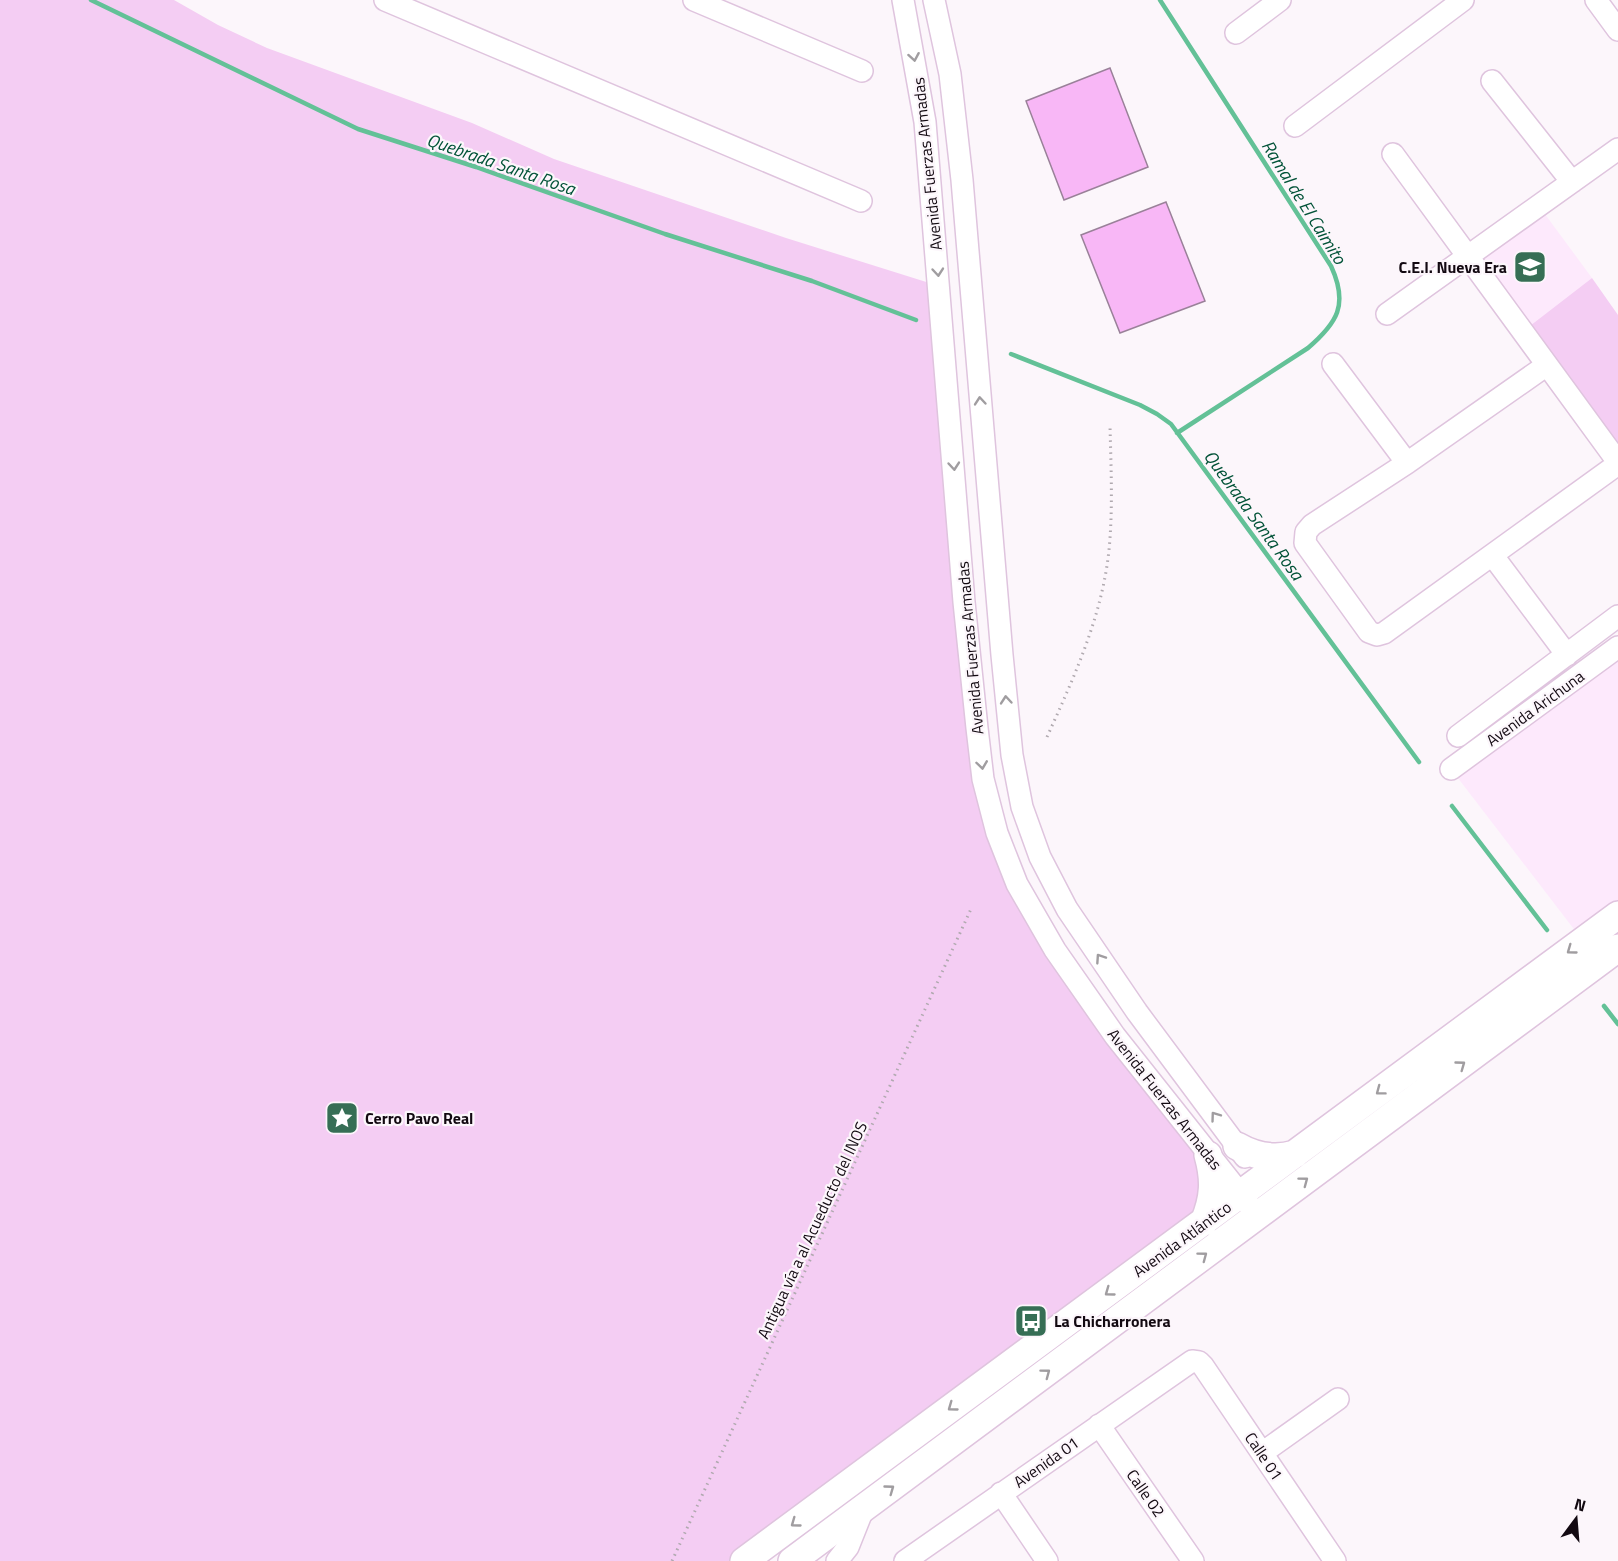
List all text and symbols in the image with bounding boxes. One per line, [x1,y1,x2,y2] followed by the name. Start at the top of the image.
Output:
[908,53,920,62] one-way arrow
[906,76,948,252] street label: Avenida Fuerzas Armadas
[423,126,580,202] water label: Quebrada Santa Rosa
[1255,135,1354,270] water label: Ramal de El Caimito
[1512,249,1548,285] school or university icon: C.E.I. Nueva Era
[1399,255,1507,279] place label: C.E.I. Nueva Era
[931,267,944,276] one-way arrow
[974,397,987,406] one-way arrow
[1197,444,1311,587] water label: Quebrada Santa Rosa
[947,462,960,471] one-way arrow
[950,560,990,736] street label: Avenida Fuerzas Armadas
[1481,664,1589,752] street label: Avenida Arichuna
[1000,696,1013,705] one-way arrow
[975,760,987,770] one-way arrow
[1566,942,1577,953] one-way arrow
[1095,954,1107,964] one-way arrow
[1102,1023,1228,1175] street label: Avenida Fuerzas Armadas
[1454,1061,1465,1072] one-way arrow
[1376,1083,1387,1094] one-way arrow
[324,1100,360,1136] place icon: Cerro Pavo Real
[365,1106,473,1130] place label: Cerro Pavo Real
[1211,1111,1222,1122] one-way arrow
[751,1117,873,1343] street label: Antigua vía a al Acueducto del INOS
[1297,1177,1308,1188] one-way arrow
[1128,1195,1236,1283] street label: Avenida Atlántico
[1196,1252,1207,1263] one-way arrow
[1105,1285,1116,1296] one-way arrow
[1013,1303,1049,1339] bus stop icon: La Chicharronera
[1054,1309,1171,1333] place label: La Chicharronera
[1040,1369,1051,1380] one-way arrow
[948,1400,959,1411] one-way arrow
[1239,1427,1289,1485] street label: Calle 01
[1008,1431,1084,1493] street label: Avenida 01
[1121,1464,1171,1522] street label: Calle 02
[883,1485,894,1496] one-way arrow
[1546,1489,1606,1549] north arrow
[1571,1492,1589,1518] text: N
[791,1516,802,1527] one-way arrow

